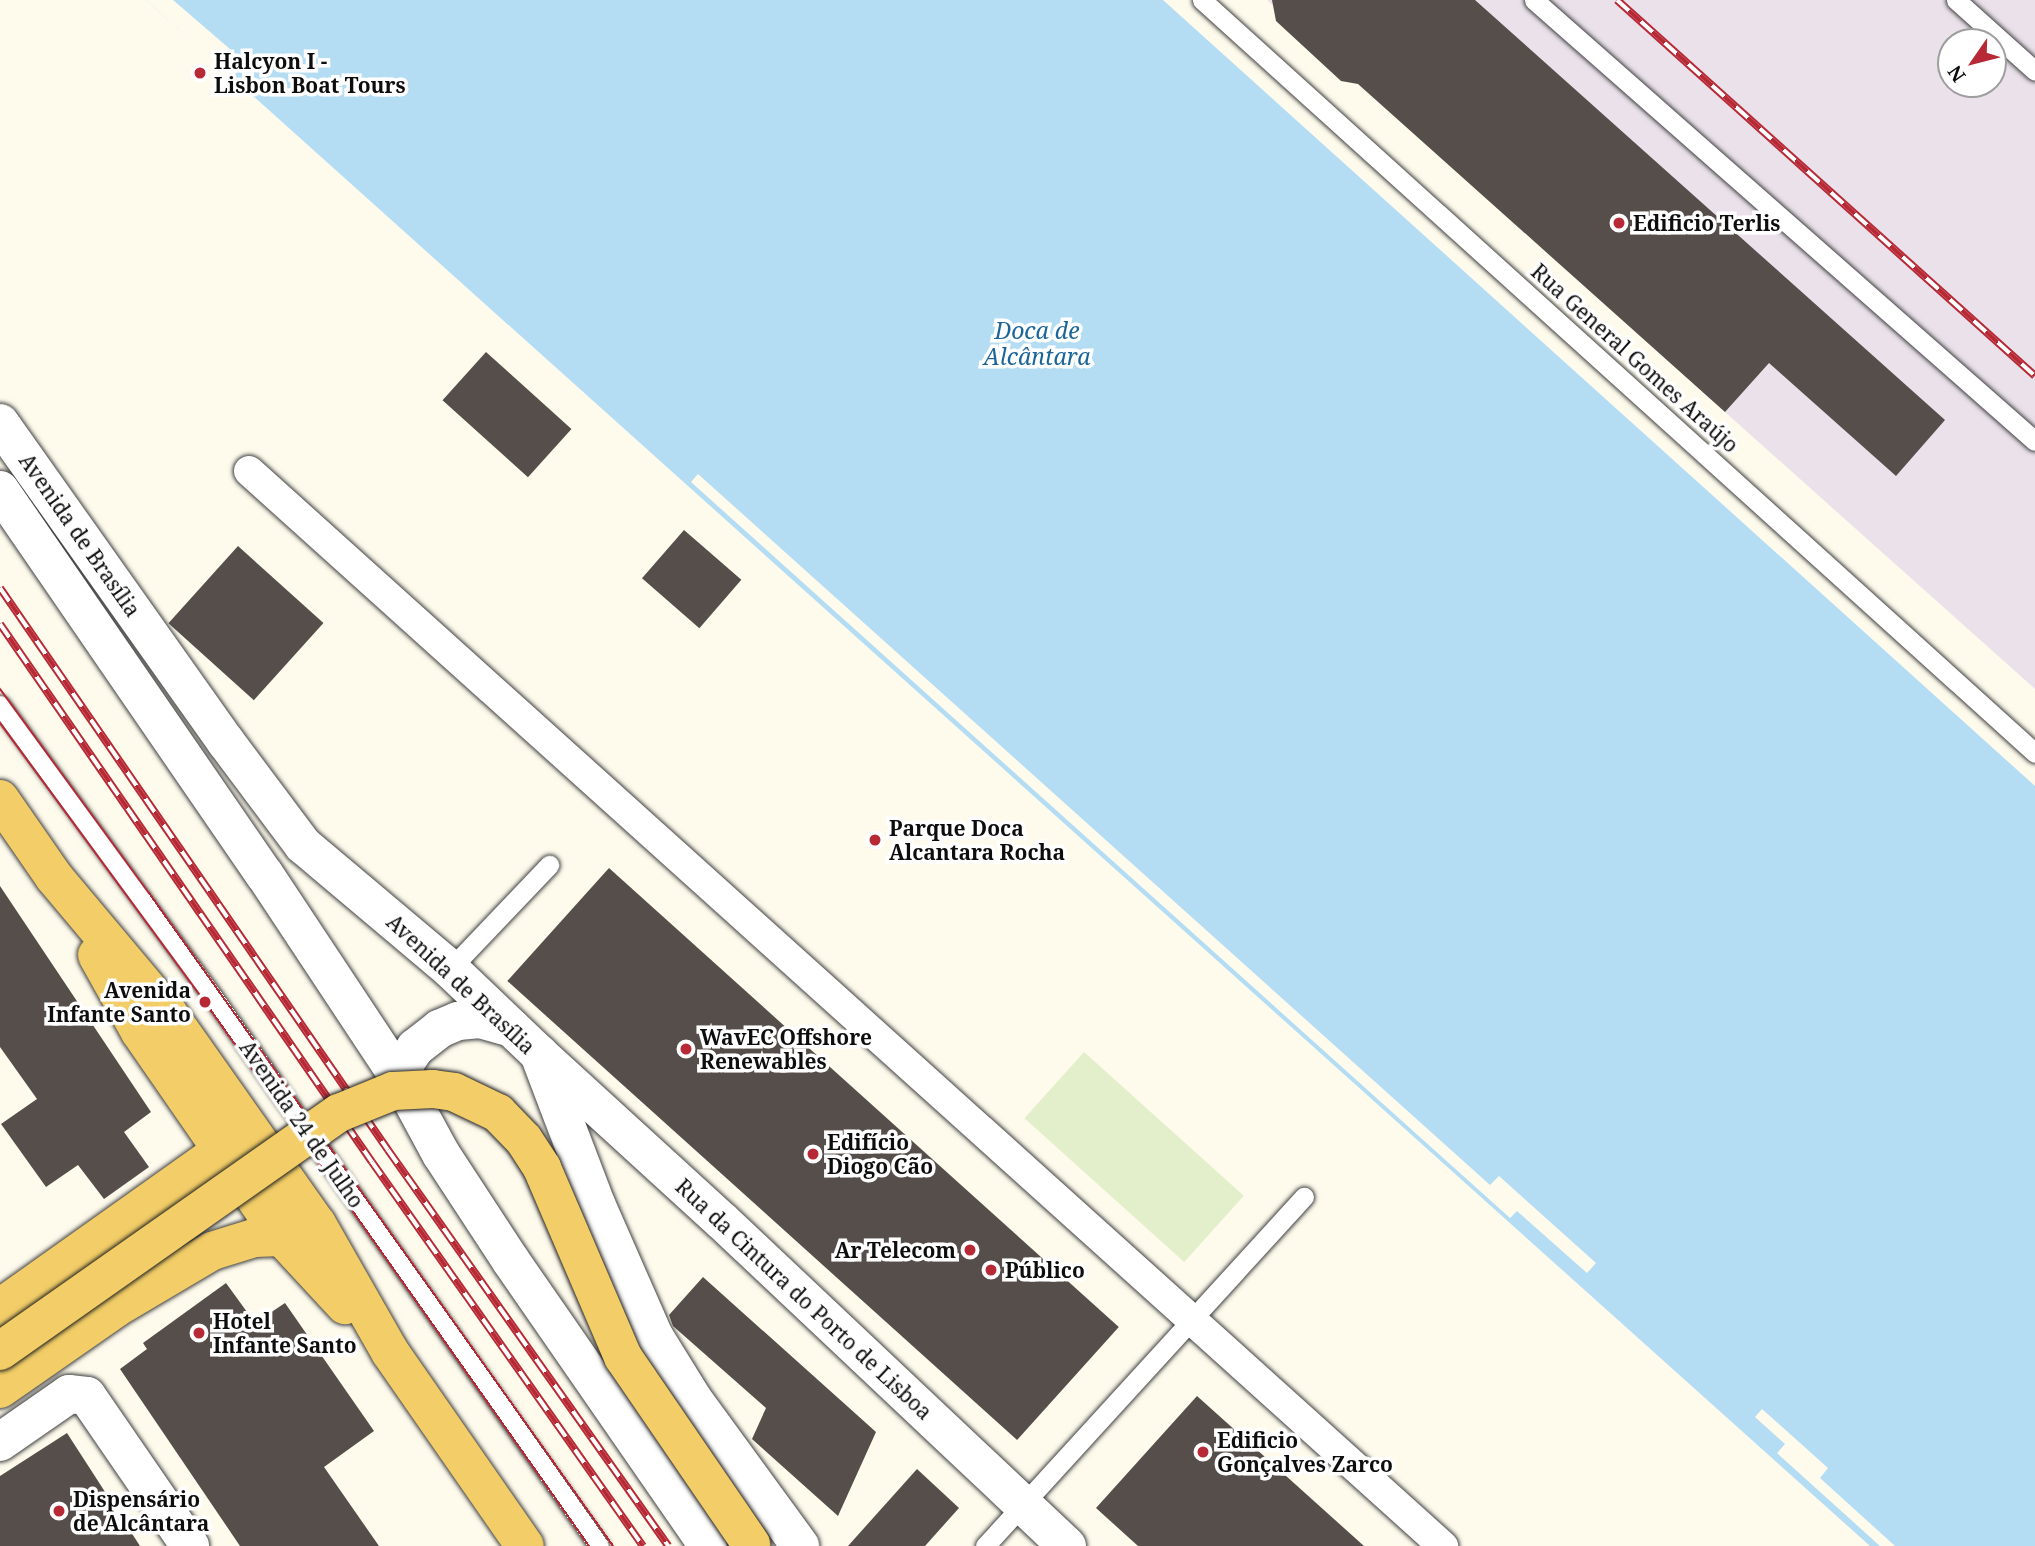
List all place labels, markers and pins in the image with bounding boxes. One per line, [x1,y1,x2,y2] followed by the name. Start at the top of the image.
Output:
[214,48,406,98] place label: Halcyon I - Lisbon Boat Tours
[192,65,208,81] marker: Halcyon I - Lisbon Boat Tours
[1633,210,1780,236] place label: Edificio Terlis
[1611,215,1627,231] marker: Edificio Terlis
[889,815,1065,865] place label: Parque Doca Alcantara Rocha
[867,832,883,848] marker: Parque Doca Alcantara Rocha
[47,977,191,1027] place label: Avenida Infante Santo
[197,994,213,1010] marker: Avenida Infante Santo
[700,1024,872,1074] place label: WavEC Offshore Renewables
[678,1041,694,1057] marker: WavEC Offshore Renewables
[827,1129,933,1179] place label: Edifício Diogo Cão
[805,1146,821,1162] marker: Edifício Diogo Cão
[835,1237,956,1263] place label: Ar Telecom
[962,1242,978,1258] marker: Ar Telecom
[1005,1257,1085,1283] place label: Público
[983,1262,999,1278] marker: Público
[213,1308,357,1358] place label: Hotel Infante Santo
[191,1325,207,1341] marker: Hotel Infante Santo
[1217,1427,1393,1477] place label: Edificio Gonçalves Zarco
[1195,1444,1211,1460] marker: Edificio Gonçalves Zarco
[73,1486,209,1536] place label: Dispensário de Alcântara
[51,1503,67,1519] marker: Dispensário de Alcântara

